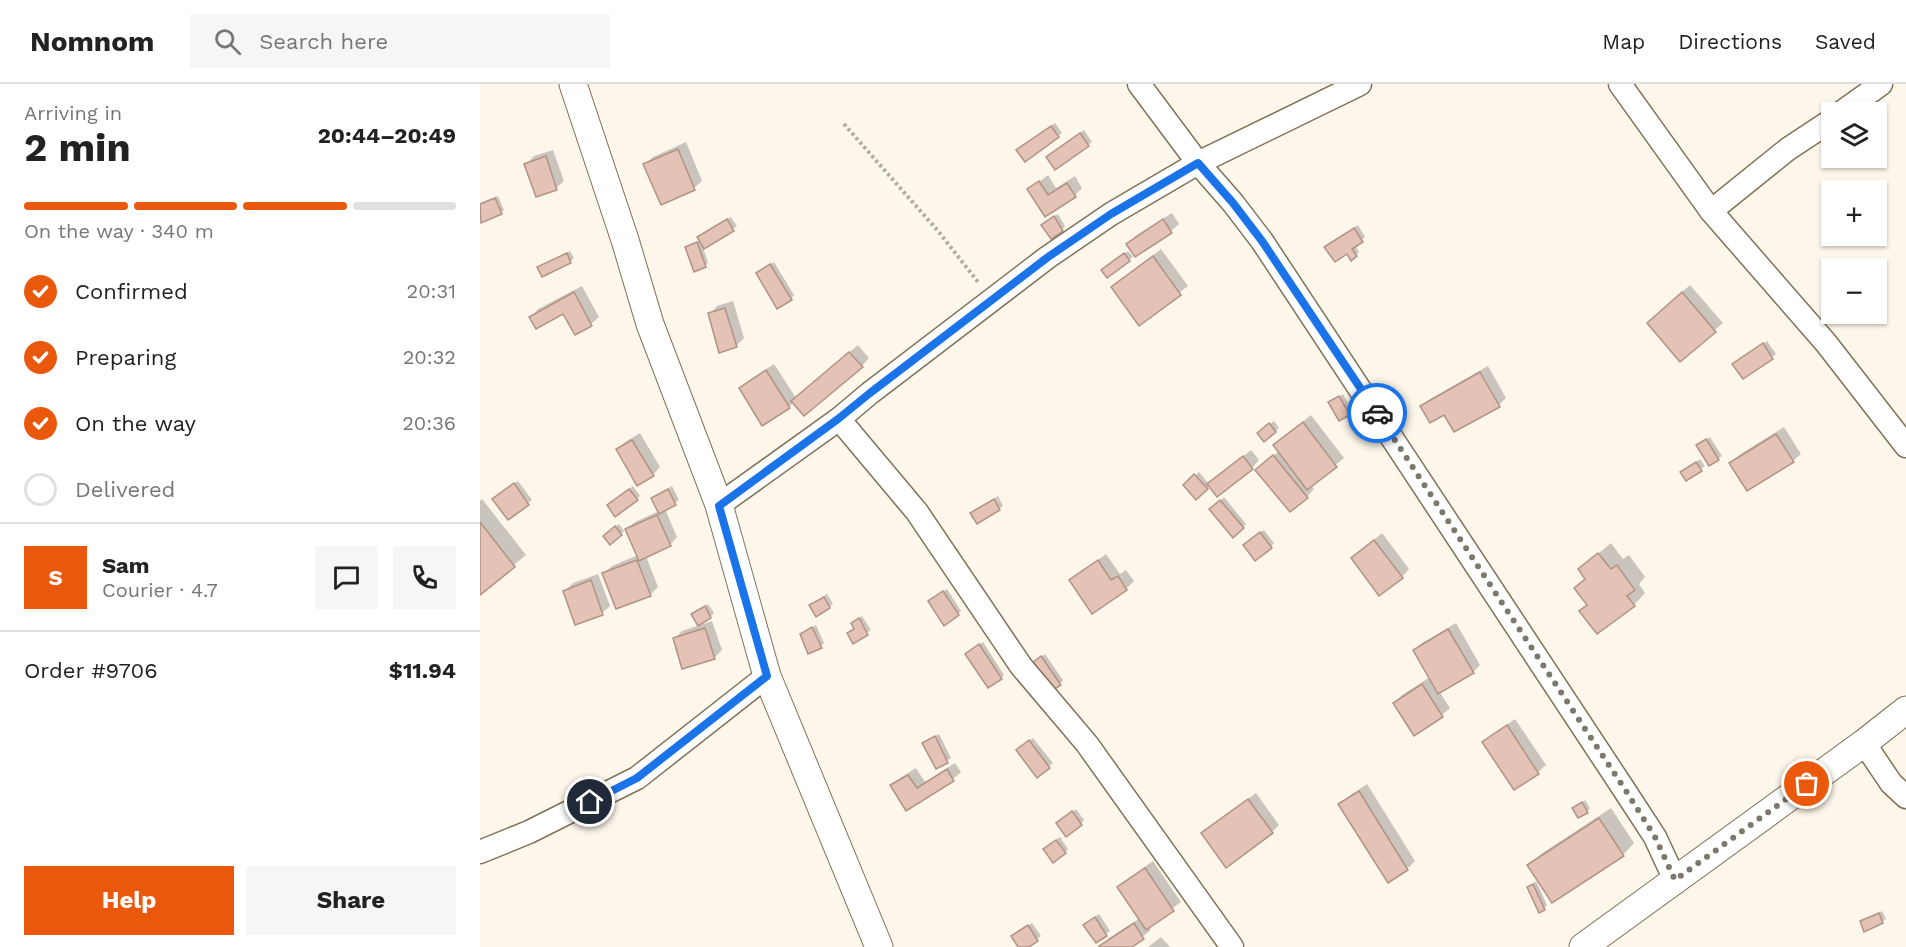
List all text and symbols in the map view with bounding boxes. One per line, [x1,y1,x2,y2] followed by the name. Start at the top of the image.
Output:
[190,14,610,68] search box
[30,25,154,58] text: Nomnom
[211,25,244,58] icon: search
[259,29,388,54] text: Search here
[1602,29,1645,54] text: Map
[1678,29,1782,54] text: Directions
[1815,29,1876,54] text: Saved
[24,101,122,125] text: Arriving in
[1821,102,1887,324] map controls
[1821,102,1887,168] button: layers
[318,123,456,148] text: 20:44–20:49
[24,125,131,170] text: 2 min
[1821,180,1887,246] button: +
[24,219,214,243] text: On the way · 340 m
[1821,258,1887,324] button: −
[24,275,57,308] icon: check
[75,279,188,304] text: Confirmed
[407,279,456,303] text: 20:31
[24,341,57,374] icon: check
[75,345,176,370] text: Preparing
[403,345,456,369] text: 20:32
[1347,383,1407,443] courier
[1361,397,1394,430] icon: car
[24,407,57,440] icon: check
[75,411,196,436] text: On the way
[402,411,456,435] text: 20:36
[75,477,175,502] text: Delivered
[315,546,378,609] button: chat
[393,546,456,609] button: phone
[102,553,150,578] text: Sam
[48,565,63,590] text: S
[102,578,218,602] text: Courier · 4.7
[24,658,158,683] text: Order #9706
[389,658,456,683] text: $11.94
[1781,758,1832,809] pin
[1790,767,1823,800] icon: bag
[564,776,615,827] pin
[573,785,606,818] icon: home
[24,866,234,935] button: Help
[246,866,456,935] button: Share

